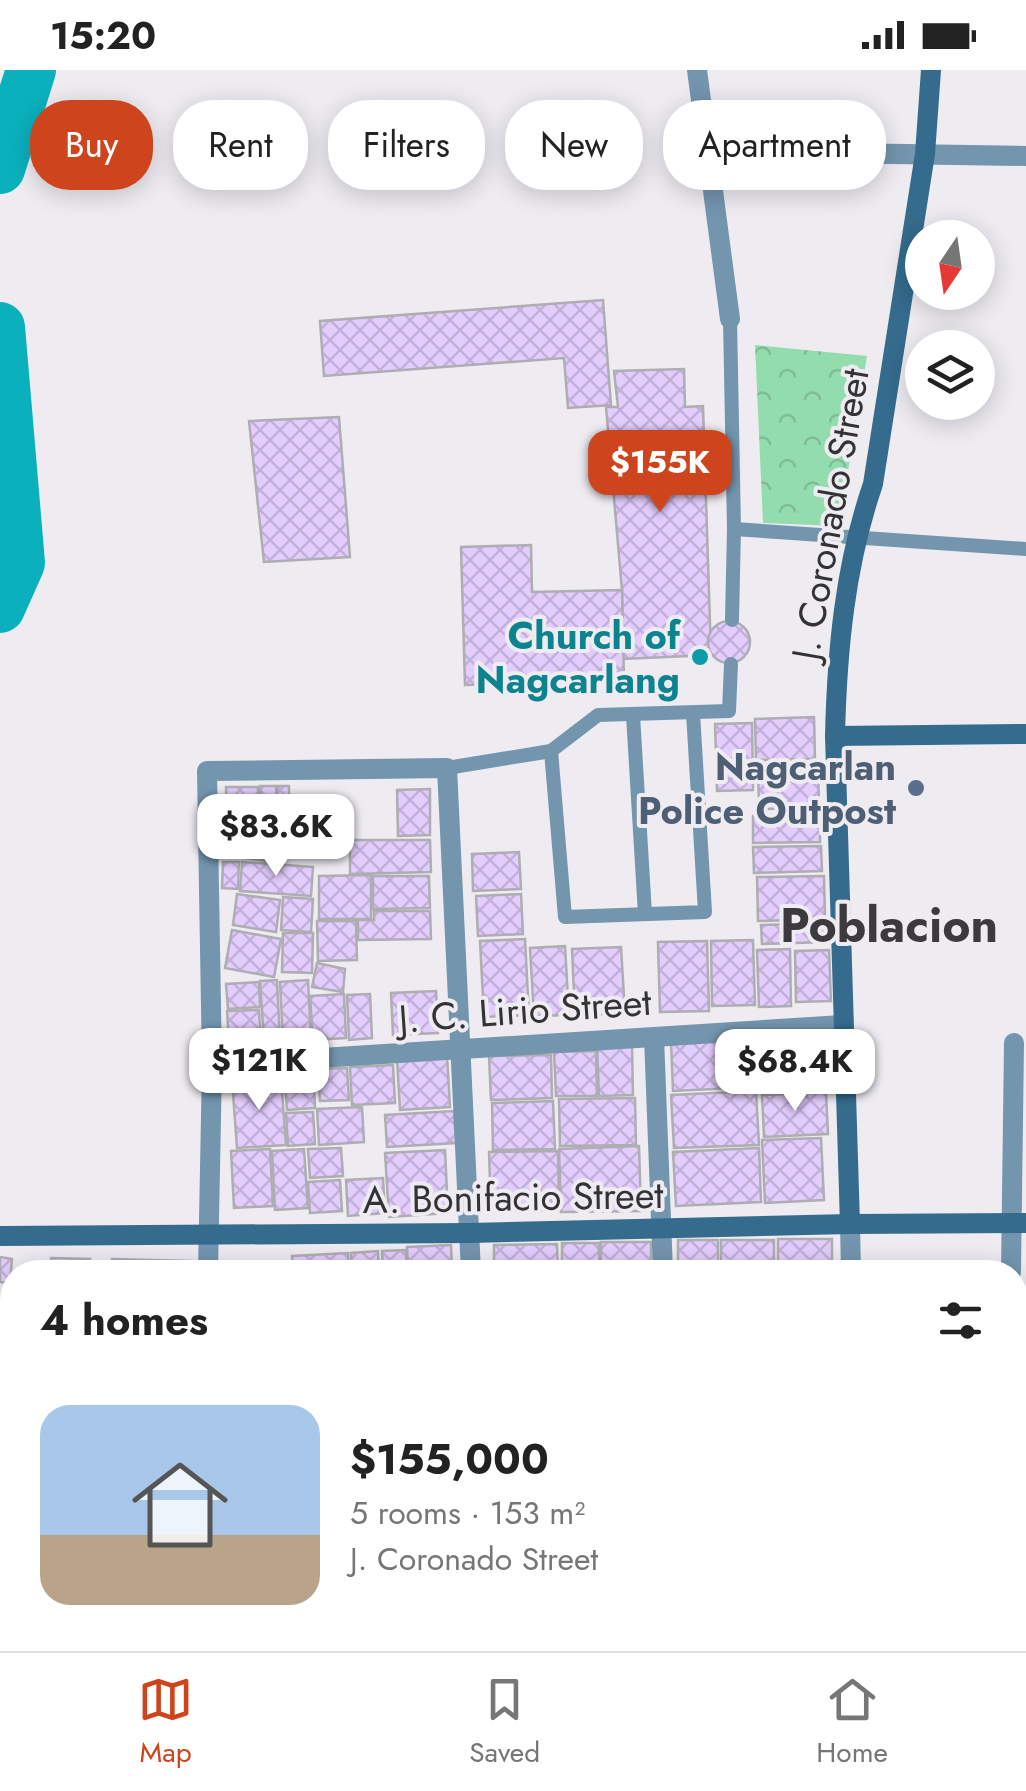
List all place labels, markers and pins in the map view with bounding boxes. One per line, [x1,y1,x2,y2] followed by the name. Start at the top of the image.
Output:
[590,430,730,515] pin: $155K
[476,608,682,707] place label: Church of Nagcarlang
[689,646,711,668] marker: Church of Nagcarlang
[638,739,896,838] place label: Nagcarlan Police Outpost
[905,777,927,799] marker: Nagcarlan Police Outpost
[195,794,357,879] pin: $83.6K
[189,1028,329,1113] pin: $121K
[714,1029,876,1114] pin: $68.4K

